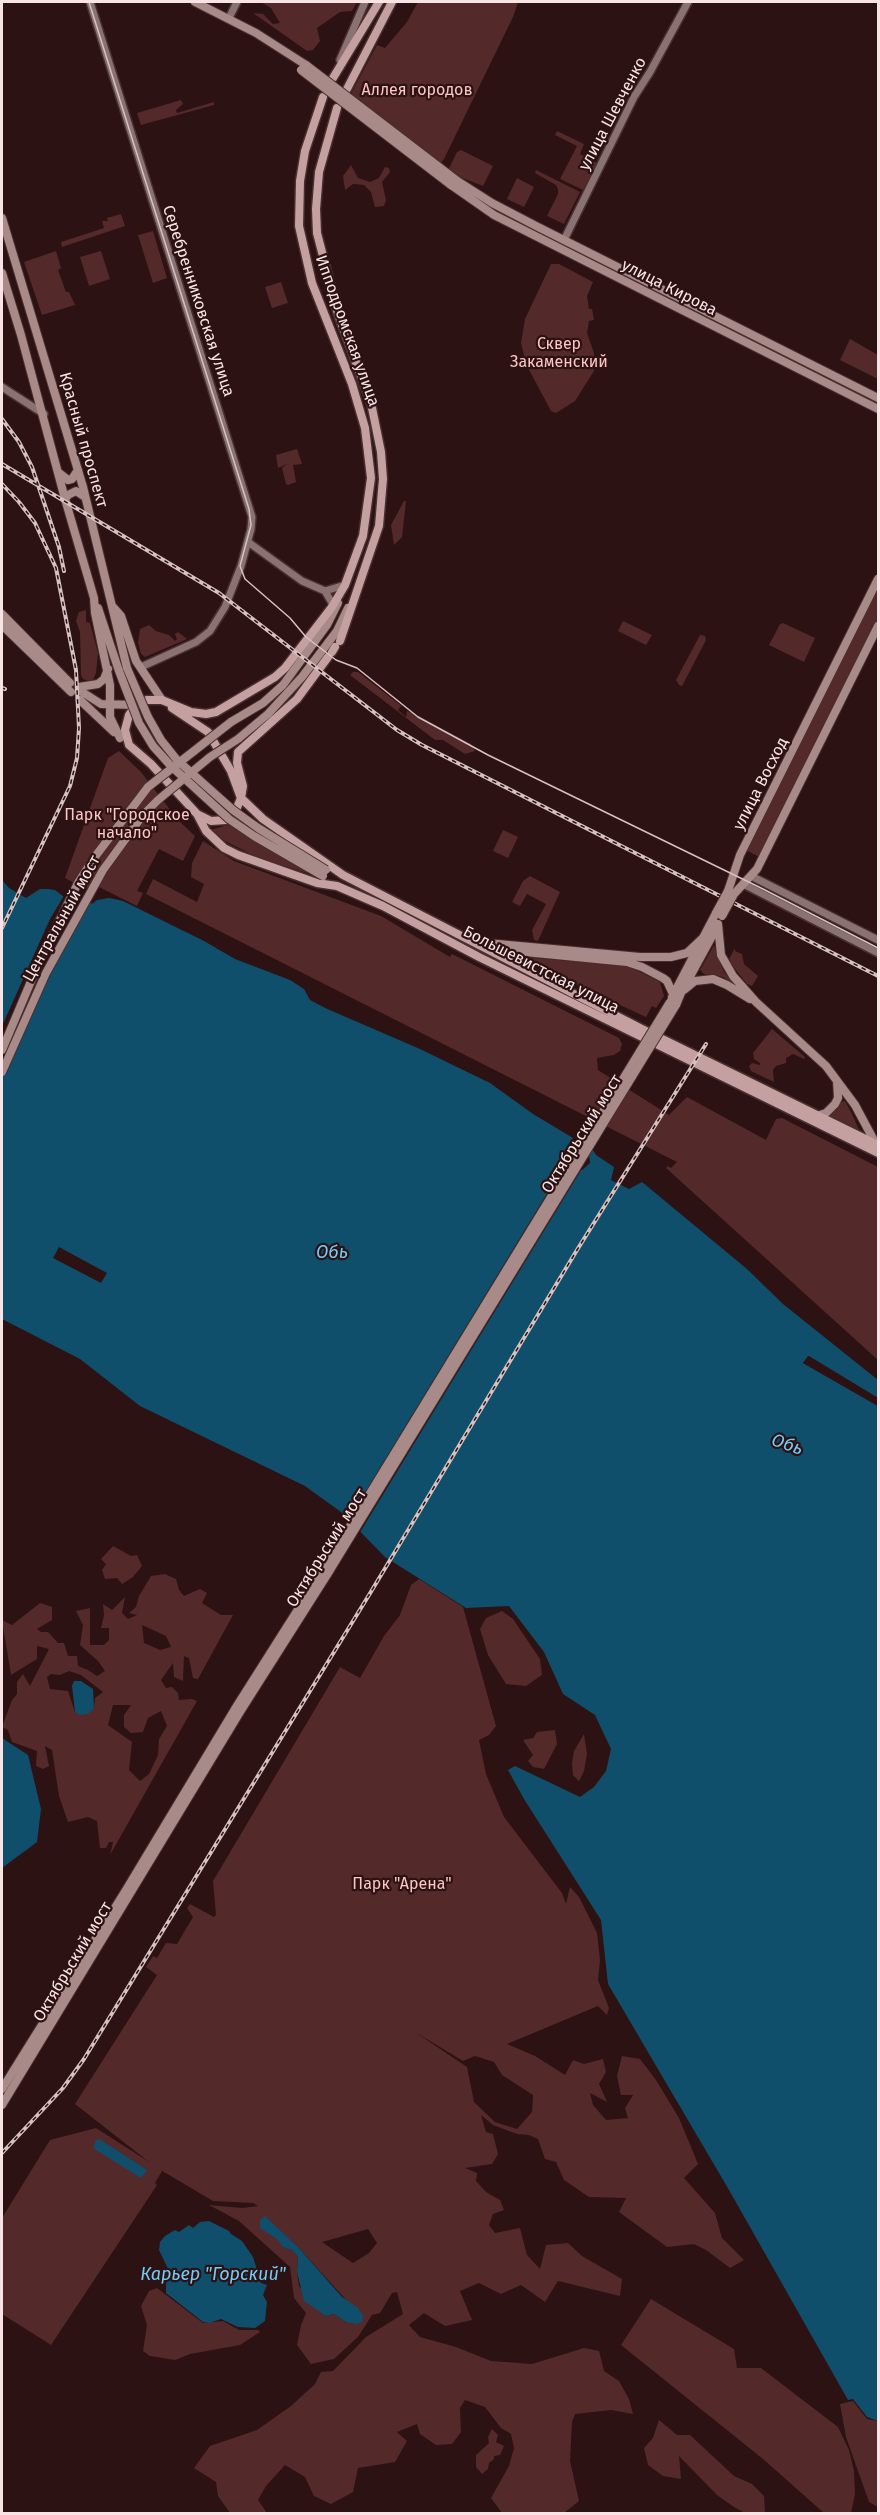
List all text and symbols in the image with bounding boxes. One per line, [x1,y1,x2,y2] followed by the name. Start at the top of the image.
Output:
[575,54,651,174] street label: улица Шевченко
[362,81,472,101] park label: Аллея городов
[158,203,238,399] street label: Серебренниковская улица
[311,253,383,409] street label: Ипподромская улица
[618,256,720,320] street label: улица Кирова
[510,335,608,373] park label: Сквер Закаменский
[55,370,111,510] street label: Красный проспект
[729,735,793,833] street label: улица Восход
[64,806,190,844] park label: Парк "Городское начало"
[19,852,105,986] street label: Центральный мост
[460,922,622,1018] street label: Большевистская улица
[538,1071,626,1197] street label: Октябрьский мост
[316,1242,348,1264] water label: Обь
[768,1430,806,1460] water label: Обь
[283,1485,371,1611] street label: Октябрьский мост
[352,1875,452,1895] park label: Парк "Арена"
[30,1899,116,2025] street label: Октябрьский мост
[140,2264,286,2286] water label: Карьер "Горский"

